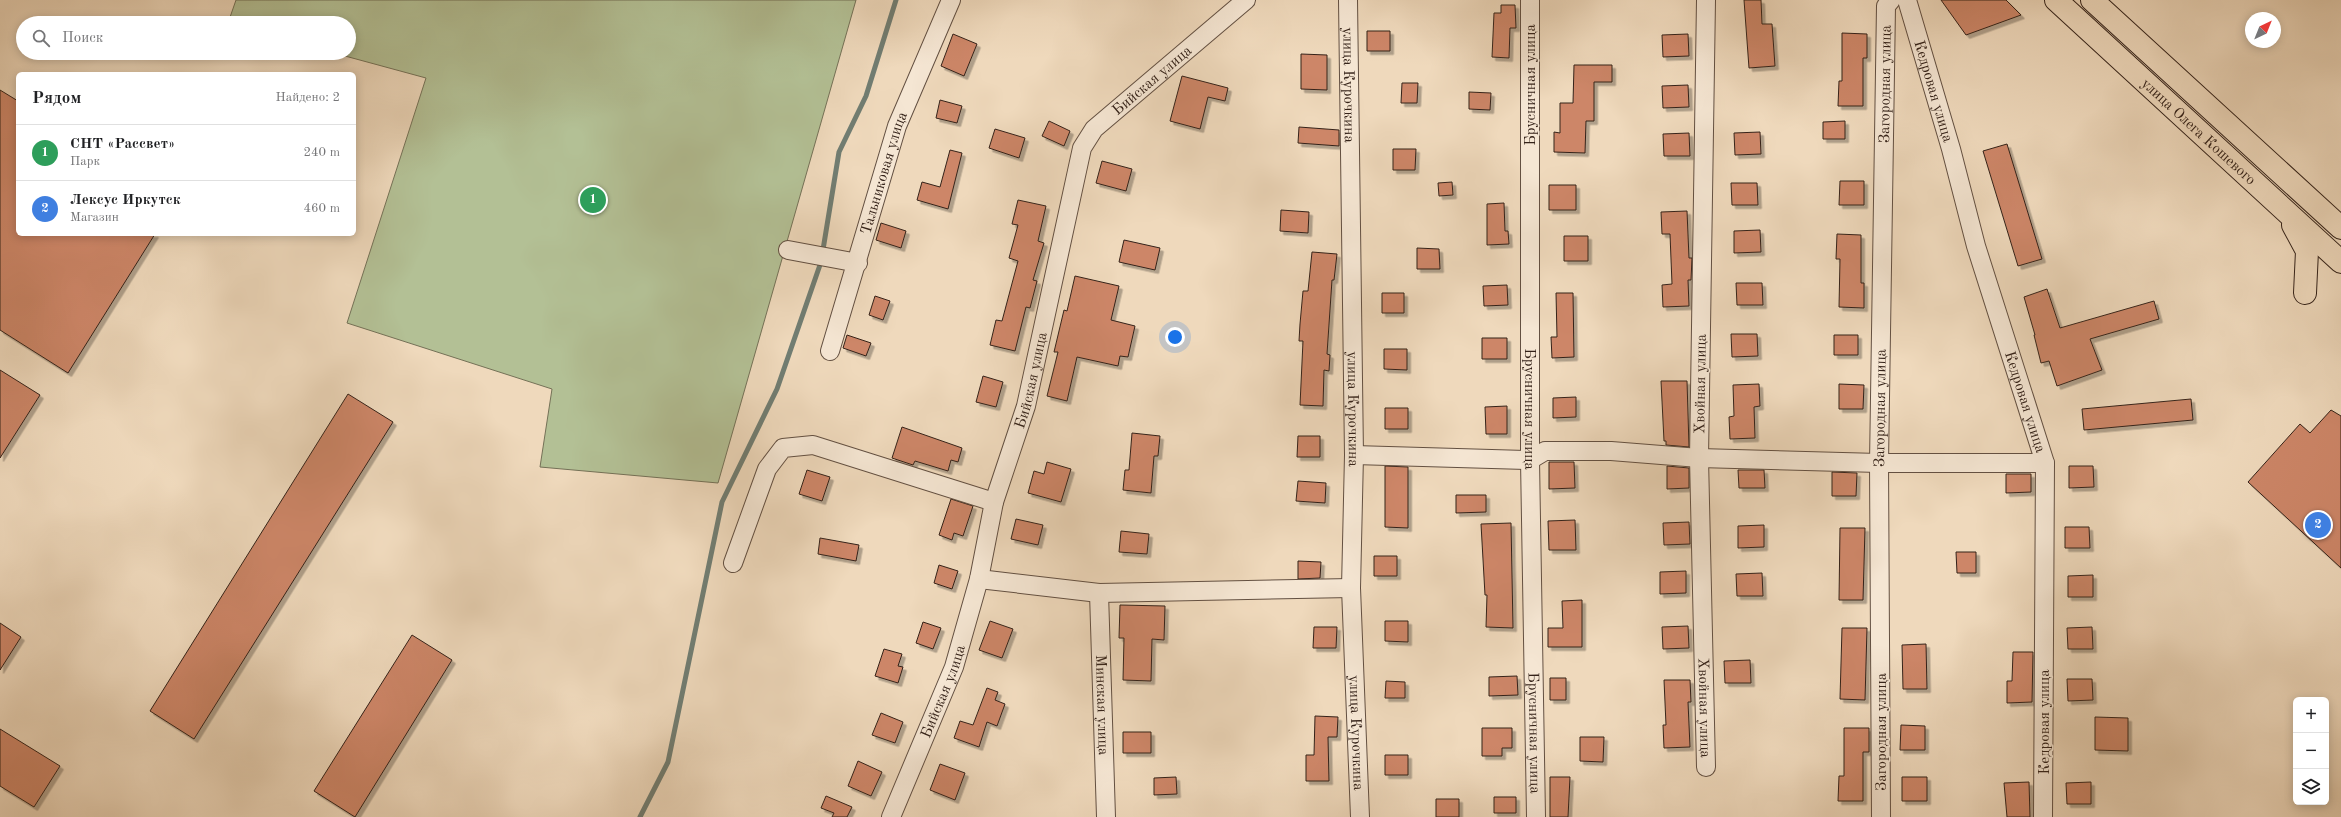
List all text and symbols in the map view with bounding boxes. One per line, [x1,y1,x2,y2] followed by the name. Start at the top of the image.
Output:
[2245,12,2281,48] north arrow
[16,16,356,60] search box
[1524,24,1539,146] street label: Брусничная улица
[1878,24,1895,143] street label: Загородная улица
[30,27,52,49] icon: search
[1339,27,1356,143] street label: улица Курочкина
[62,31,103,46] text: Поиск
[1910,39,1955,145] street label: Кедровая улица
[1110,43,1196,119] street label: Бийская улица
[2138,76,2258,188] street label: улица Олега Кошевого
[32,90,81,107] text: Рядом
[276,91,340,104] text: Найдено: 2
[859,109,911,236] street label: Тальниковая улица
[70,137,175,152] text: СНТ «Рассвет»
[41,146,49,159] text: 1
[303,146,340,159] text: 240 m
[70,155,100,168] text: Парк
[580,185,606,215] pin: 1
[70,193,181,208] text: Лексус Иркутск
[41,202,49,215] text: 2
[303,202,340,215] text: 460 m
[70,211,119,224] text: Магазин
[1165,327,1185,347] your location
[1013,330,1051,431] street label: Бийская улица
[1693,333,1710,434] street label: Хвойная улица
[1521,348,1536,471] street label: Брусничная улица
[1873,348,1890,467] street label: Загородная улица
[2001,350,2047,455] street label: Кедровая улица
[1344,351,1360,467] street label: улица Курочкина
[2305,510,2331,540] pin: 2
[919,643,969,741] street label: Бийская улица
[1092,654,1110,756] street label: Минская улица
[1695,658,1712,759] street label: Хвойная улица
[2038,669,2053,775] street label: Кедровая улица
[1525,672,1542,795] street label: Брусничная улица
[1875,672,1890,791] street label: Загородная улица
[1345,675,1365,791] street label: улица Курочкина
[2293,697,2329,805] map controls
[2293,697,2329,733] button: +
[2293,733,2329,769] button: −
[2293,769,2329,805] button: layers

